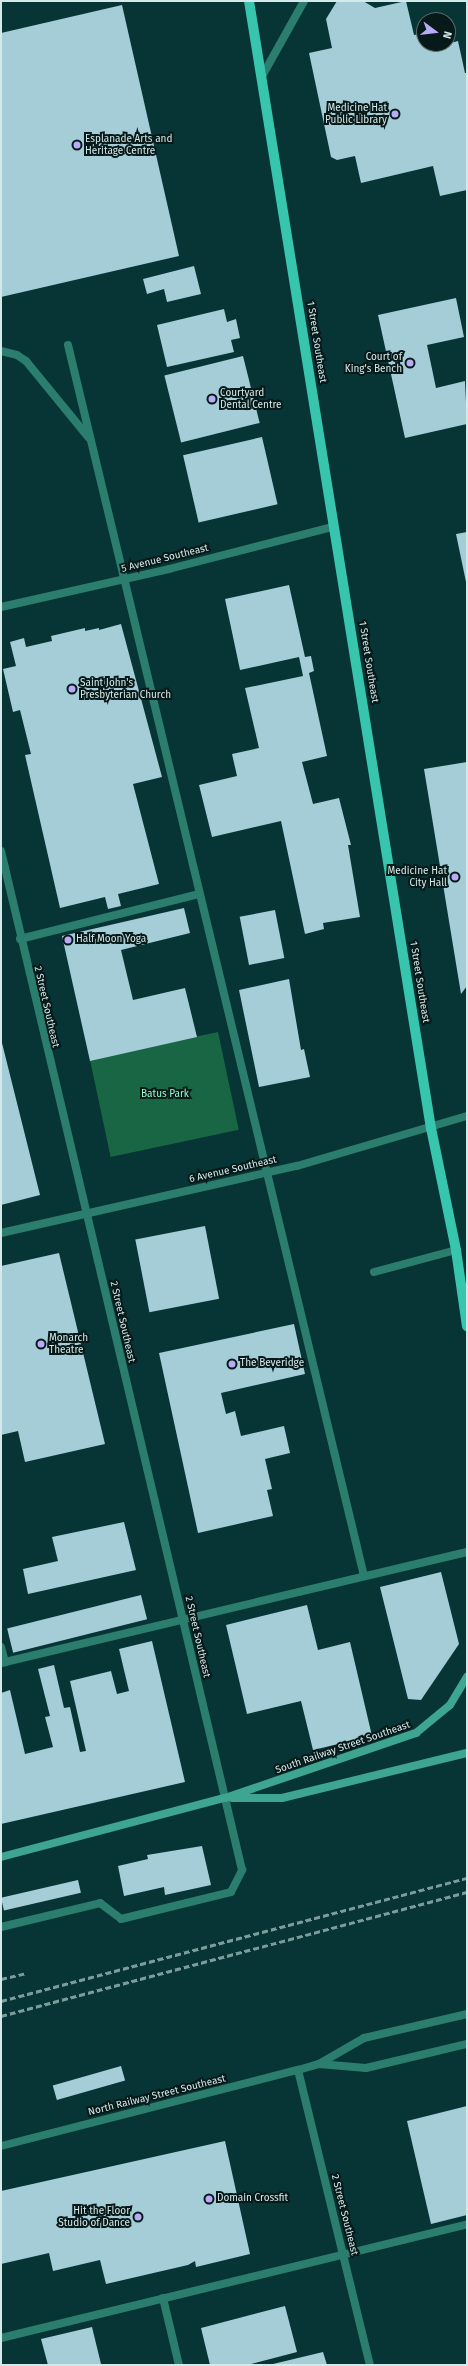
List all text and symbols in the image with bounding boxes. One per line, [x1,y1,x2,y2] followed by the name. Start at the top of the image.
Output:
[416,12,456,52] north arrow
[440,30,454,40] text: N
[325,102,387,126] place label: Medicine Hat Public Library
[390,109,400,119] marker: Medicine Hat Public Library
[85,133,172,156] place label: Esplanade Arts and Heritage Centre
[72,140,82,150] marker: Esplanade Arts and Heritage Centre
[304,300,328,384] street label: 1 Street Southeast
[345,351,402,374] place label: Court of King's Bench
[405,358,415,368] marker: Court of King's Bench
[220,387,282,410] place label: Courtyard Dental Centre
[207,394,217,404] marker: Courtyard Dental Centre
[120,542,210,576] street label: 5 Avenue Southeast
[356,620,380,704] street label: 1 Street Southeast
[80,677,171,700] place label: Saint John's Presbyterian Church
[67,684,77,694] marker: Saint John's Presbyterian Church
[388,865,447,888] place label: Medicine Hat City Hall
[450,872,460,882] marker: Medicine Hat City Hall
[76,934,146,946] place label: Half Moon Yoga
[63,935,73,945] marker: Half Moon Yoga
[407,940,431,1024] street label: 1 Street Southeast
[31,965,61,1049] street label: 2 Street Southeast
[141,1089,189,1101] park label: Batus Park
[188,1154,278,1186] street label: 6 Avenue Southeast
[107,1280,137,1364] street label: 2 Street Southeast
[49,1332,88,1356] place label: Monarch Theatre
[36,1339,46,1349] marker: Monarch Theatre
[240,1358,304,1370] place label: The Beveridge
[227,1359,237,1369] marker: The Beveridge
[182,1595,212,1679] street label: 2 Street Southeast
[274,1719,412,1777] street label: South Railway Street Southeast
[87,2073,227,2119] street label: North Railway Street Southeast
[328,2173,360,2257] street label: 2 Street Southeast
[217,2193,288,2205] place label: Domain Crossfit
[204,2194,214,2204] marker: Domain Crossfit
[58,2205,130,2228] place label: Hit the Floor Studio of Dance
[133,2212,143,2222] marker: Hit the Floor Studio of Dance

